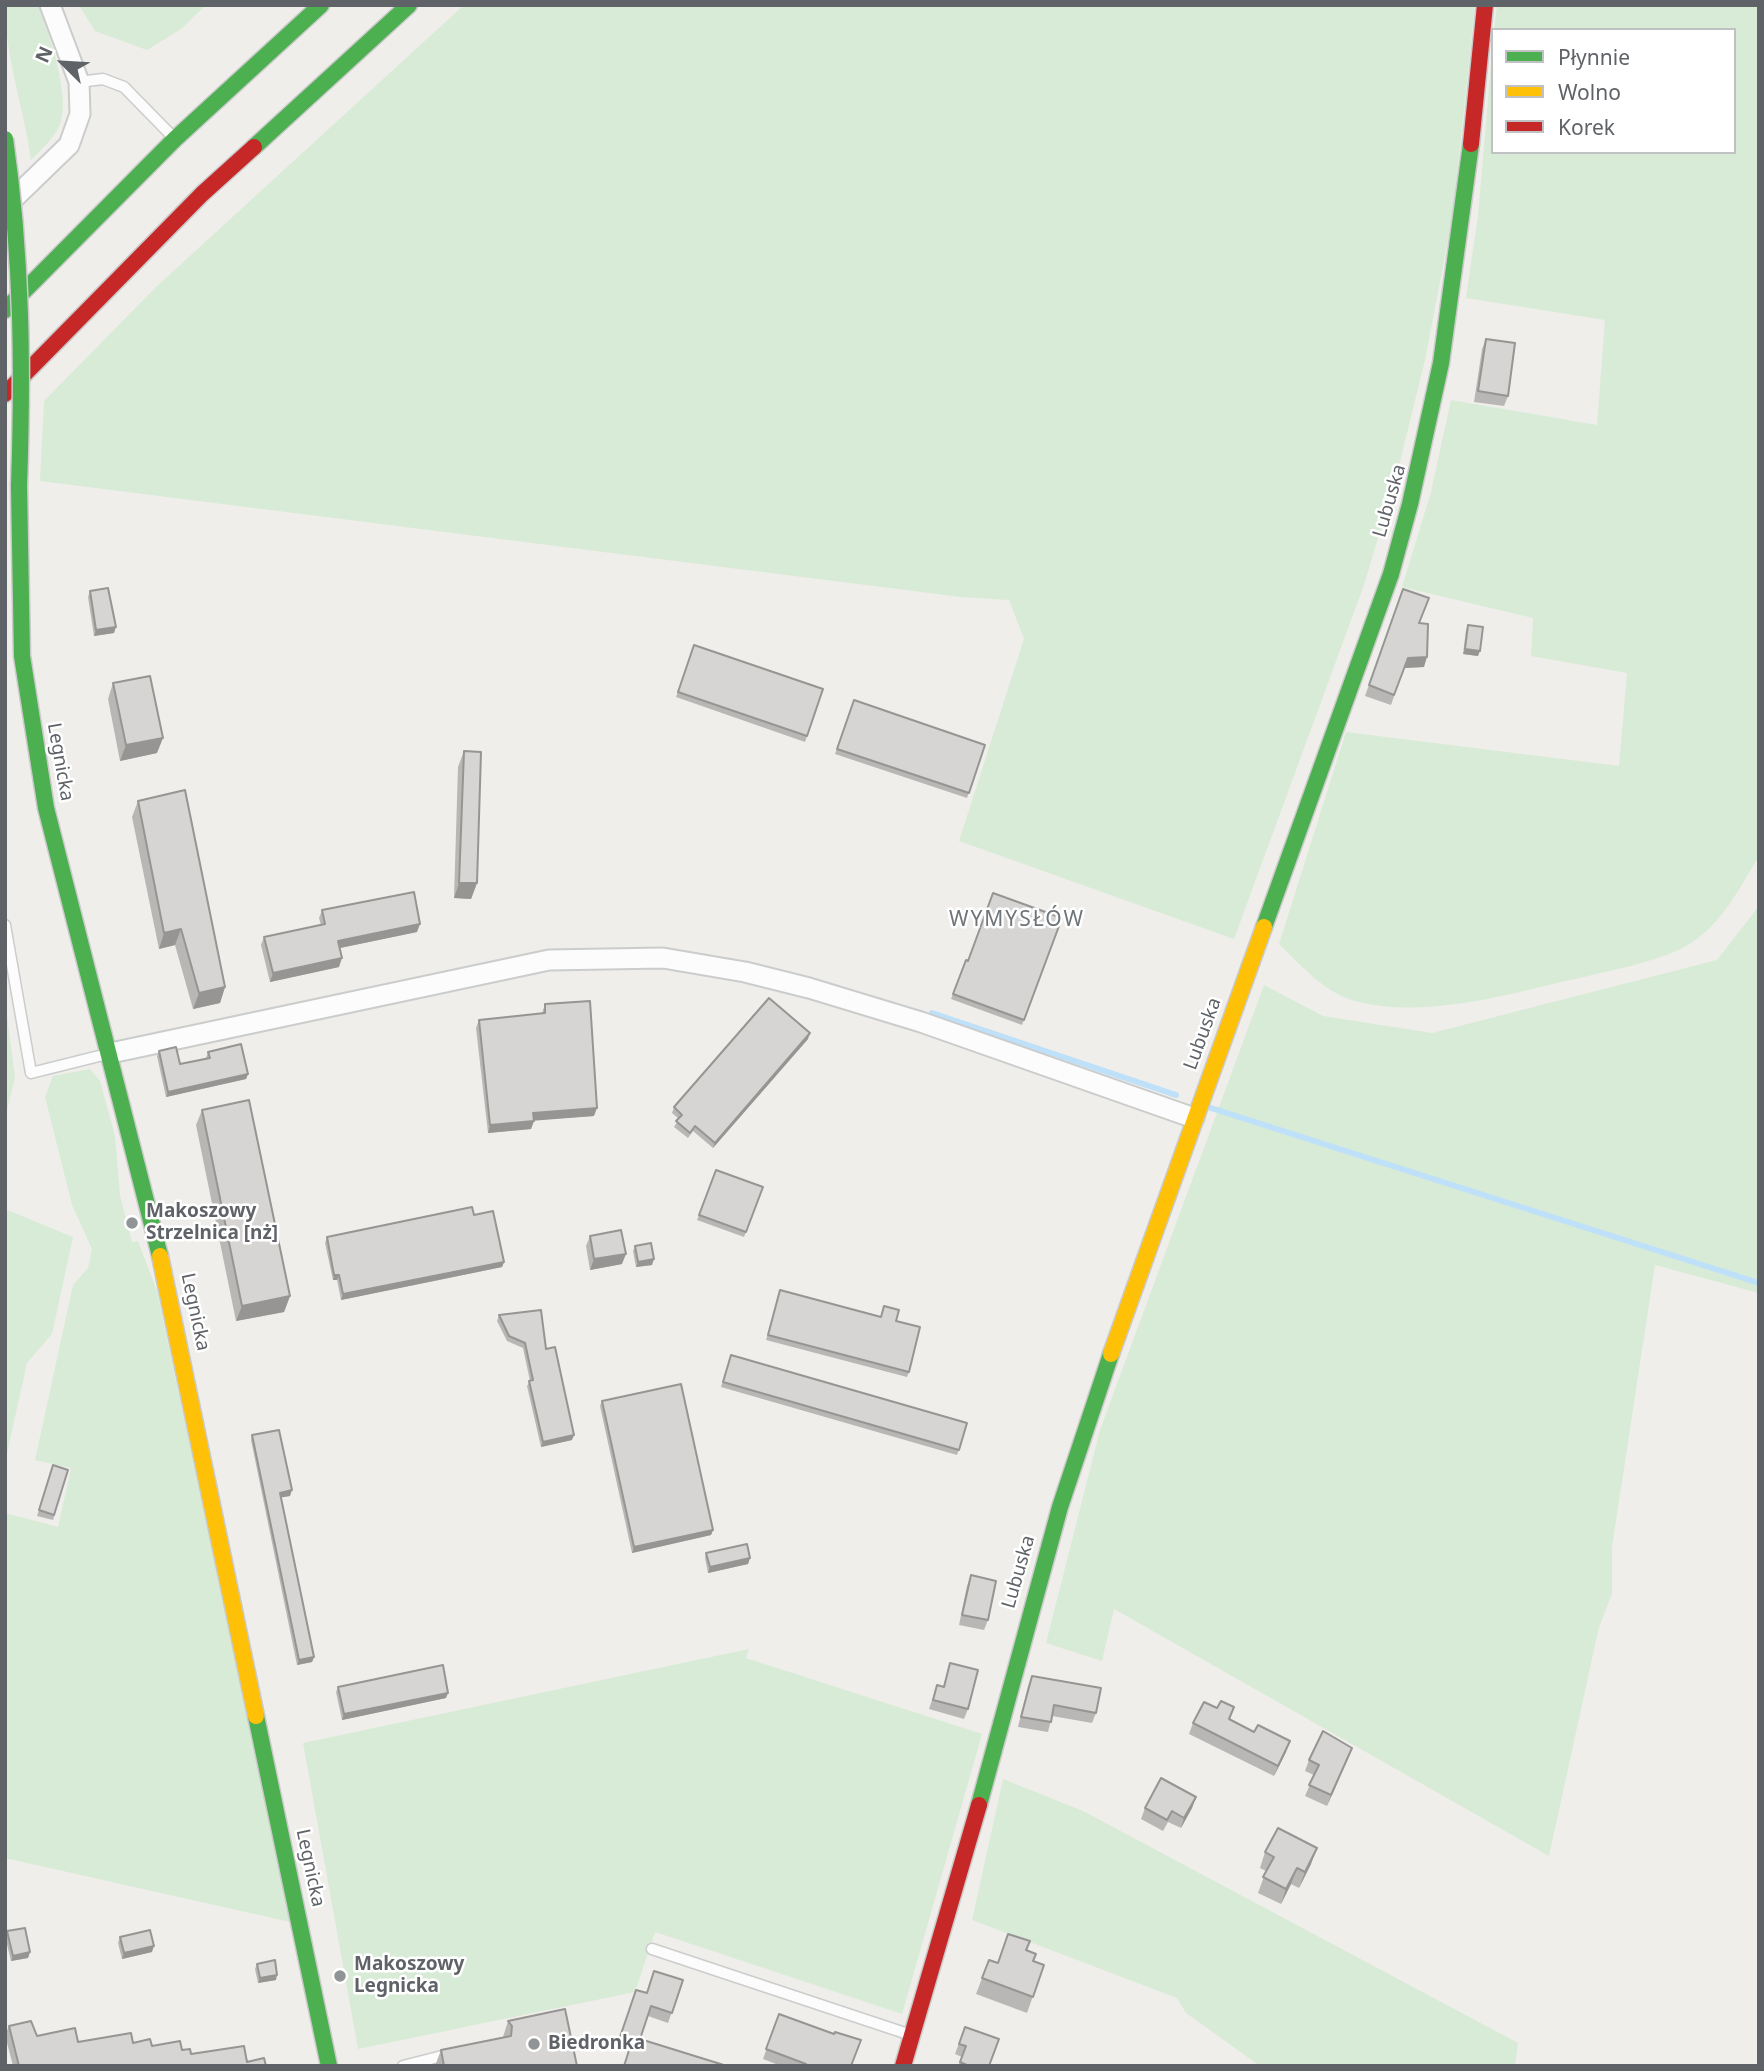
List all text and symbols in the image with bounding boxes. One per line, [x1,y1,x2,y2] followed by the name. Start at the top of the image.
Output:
[28,28,98,98] north arrow
[1491,28,1736,154] legend
[29,42,59,67] text: N
[1558,43,1630,71] text: Płynnie
[1558,78,1621,106] text: Wolno
[1558,113,1615,141] text: Korek
[1369,462,1411,540] street label: Lubuska
[42,721,78,803] street label: Legnicka
[950,907,1084,933] district label: WYMYSŁÓW
[1179,995,1227,1073] street label: Lubuska
[146,1201,278,1245] place label: Makoszowy Strzelnica [nż]
[124,1215,140,1231] marker: Makoszowy Strzelnica [nż]
[176,1271,214,1353] street label: Legnicka
[998,1533,1040,1611] street label: Lubuska
[291,1827,329,1909] street label: Legnicka
[354,1954,464,1998] place label: Makoszowy Legnicka
[332,1968,348,1984] marker: Makoszowy Legnicka
[548,2033,645,2055] place label: Biedronka
[526,2036,542,2052] marker: Biedronka

